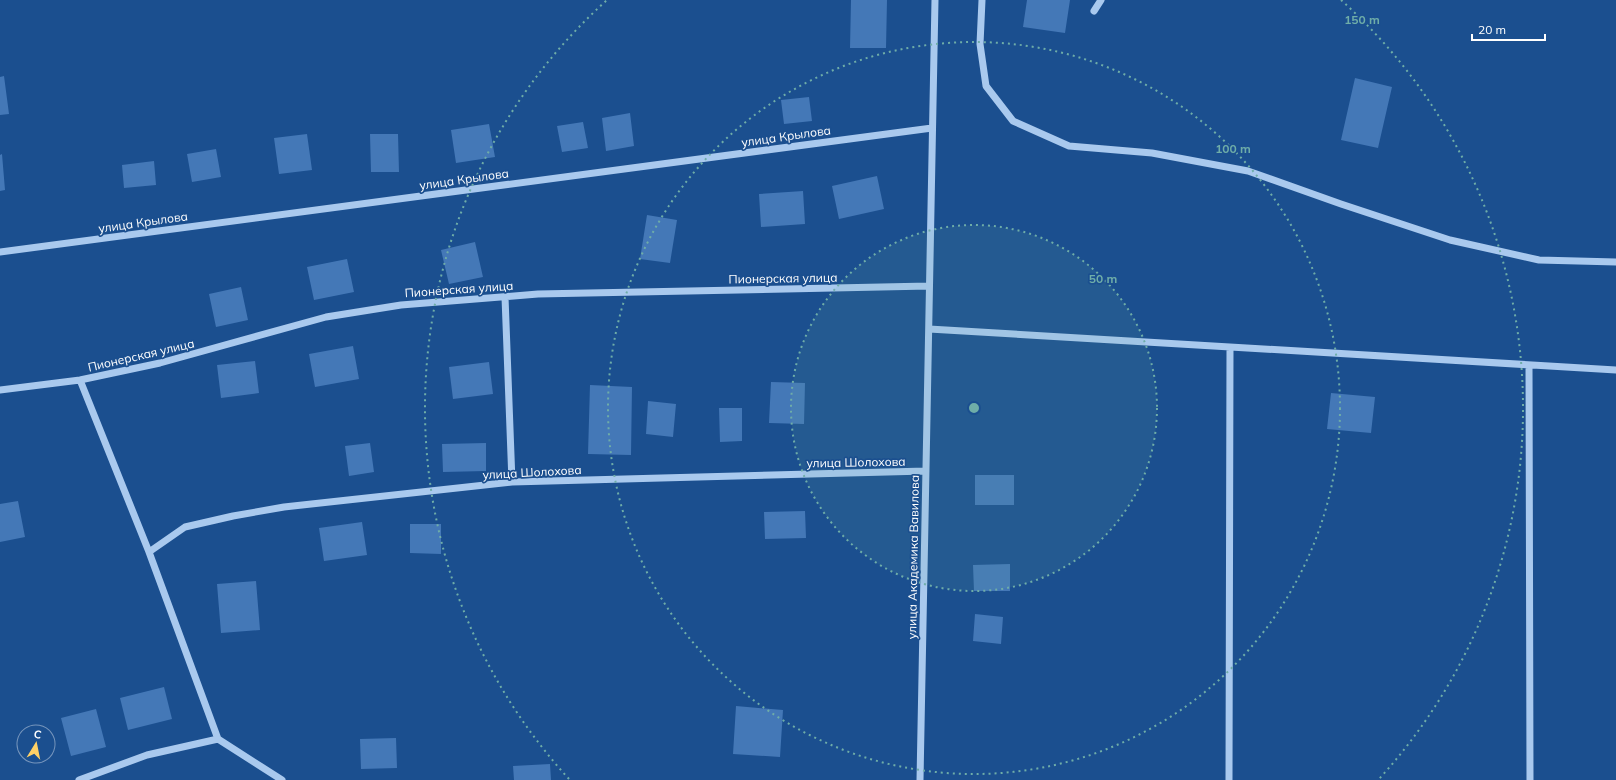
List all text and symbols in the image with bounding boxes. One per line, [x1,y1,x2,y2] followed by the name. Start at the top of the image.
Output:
[1344,12,1380,27] text: 150 m
[1472,16,1545,42] scale bar
[1478,22,1506,37] text: 20 m
[740,122,832,150] street label: улица Крылова
[1215,141,1251,156] text: 100 m
[418,165,510,193] street label: улица Крылова
[97,208,189,236] street label: улица Крылова
[728,270,838,286] street label: Пионерская улица
[1089,271,1117,286] text: 50 m
[404,278,514,300] street label: Пионерская улица
[86,335,196,375] street label: Пионерская улица
[967,401,981,415] centre of rings
[806,454,906,470] street label: улица Шолохова
[482,462,582,482] street label: улица Шолохова
[904,475,922,639] street label: улица Академика Вавилова
[16,724,56,764] north arrow
[33,727,43,742] text: С

